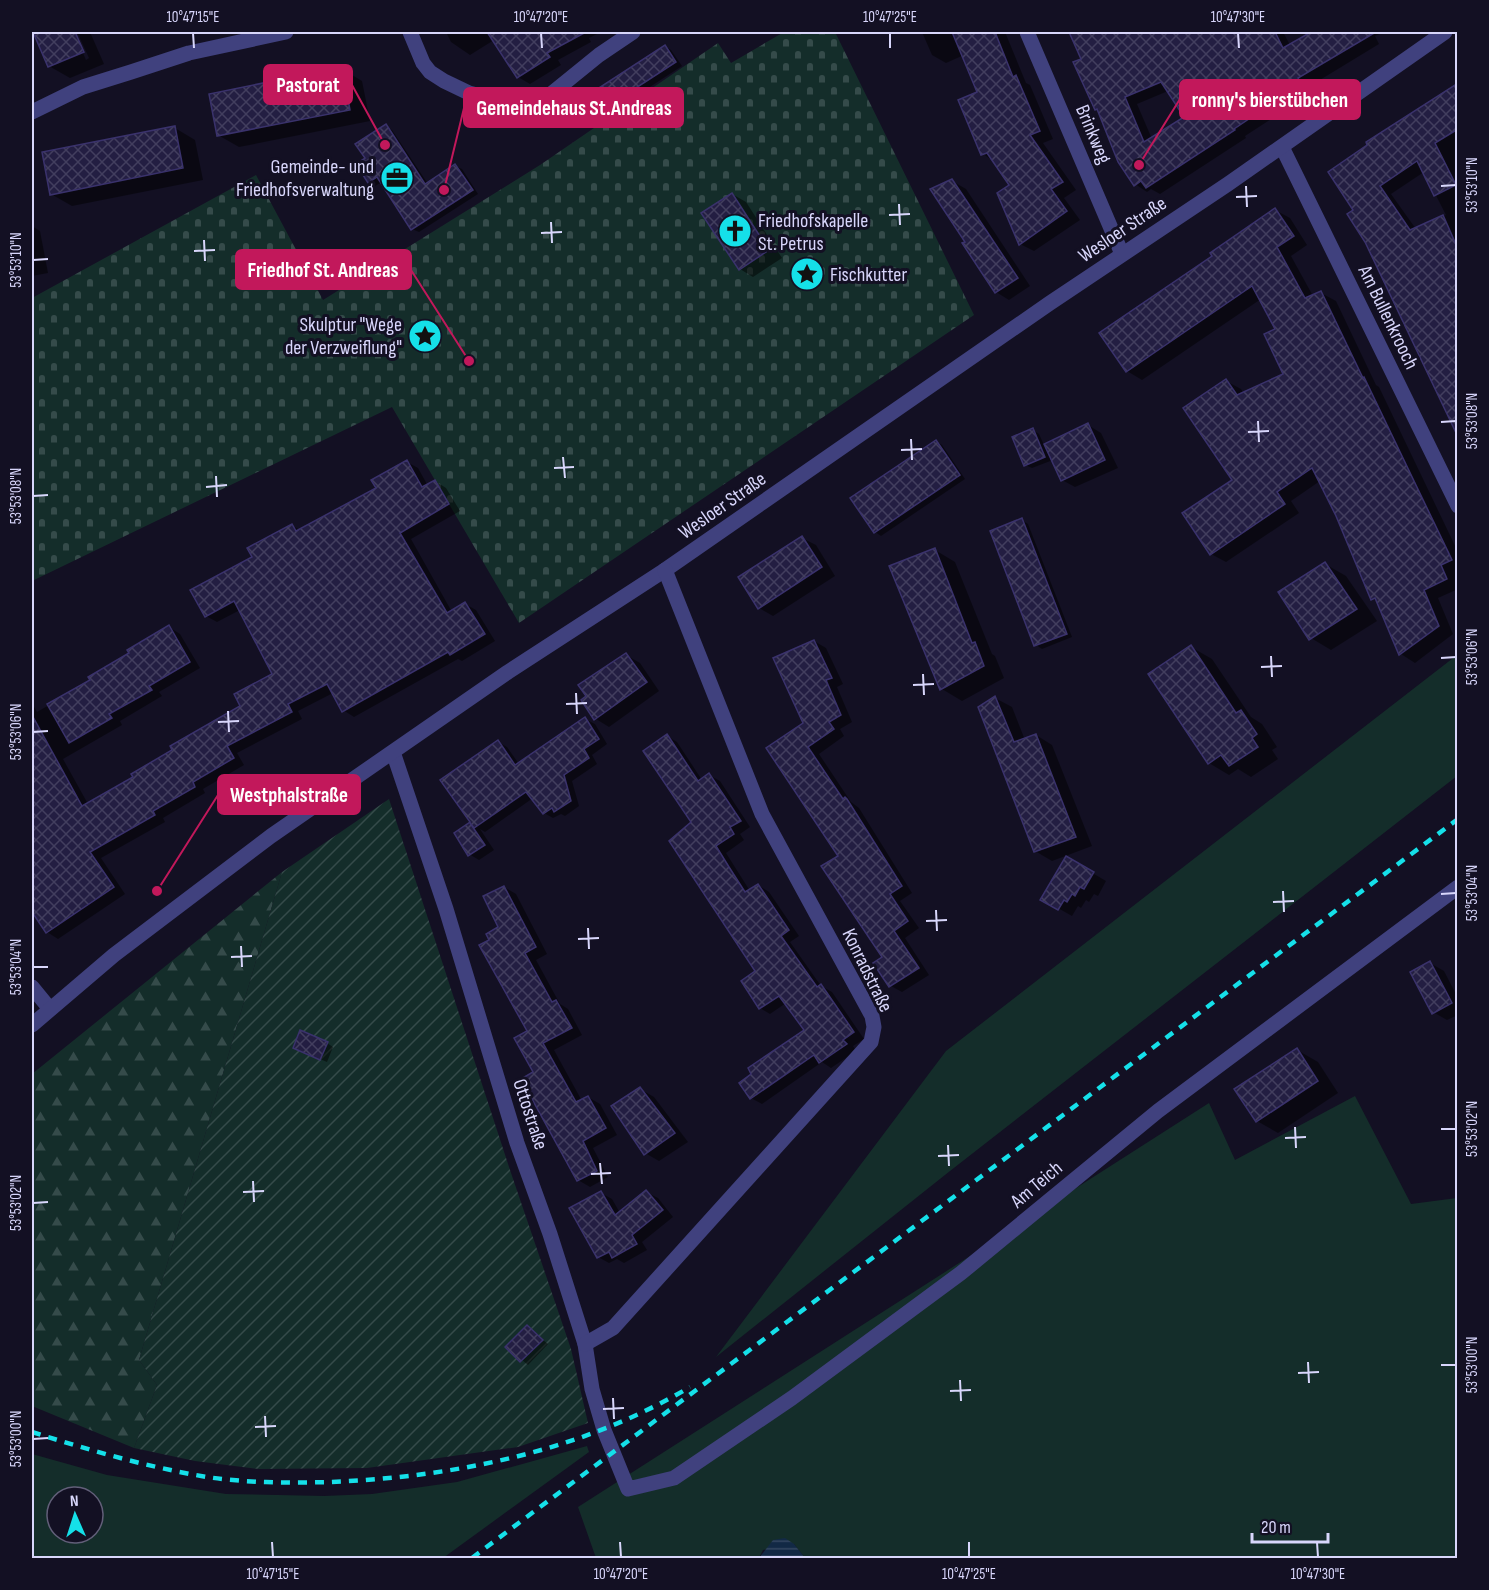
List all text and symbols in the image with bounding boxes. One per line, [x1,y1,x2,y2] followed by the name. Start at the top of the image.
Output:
[167,8,219,27] text: 10°47'15"E
[514,8,568,27] text: 10°47'20"E
[863,8,917,27] text: 10°47'25"E
[1211,8,1265,27] text: 10°47'30"E
[264,65,352,104] callout: Pastorat
[276,73,340,98] text: Pastorat
[1180,80,1360,119] callout: ronny's bierstübchen
[464,88,683,127] callout: Gemeindehaus St.Andreas
[1192,88,1348,113] text: ronny's bierstübchen
[476,96,672,121] text: Gemeindehaus St.Andreas
[1070,101,1116,168] street label: Brinkweg
[236,155,374,202] place label: Gemeinde- und Friedhofsverwaltung
[1463,157,1482,213] text: 53°53'10"N
[379,160,415,196] office icon: Gemeinde- und Friedhofsverwaltung
[1074,192,1171,268] street label: Wesloer Straße
[758,209,868,256] place label: Friedhofskapelle St. Petrus
[717,213,753,249] church icon: Friedhofskapelle St. Petrus
[7,232,26,288] text: 53°53'10"N
[236,250,411,289] callout: Friedhof St. Andreas
[789,256,825,292] place icon: Fischkutter
[247,258,399,283] text: Friedhof St. Andreas
[1352,261,1424,373] street label: Am Bullenkrooch
[830,263,907,287] place label: Fischkutter
[285,313,402,360] place label: Skulptur "Wege der Verzweiflung"
[407,318,443,354] place icon: Skulptur "Wege der Verzweiflung"
[1463,393,1482,449] text: 53°53'08"N
[674,467,771,545] street label: Wesloer Straße
[7,468,26,524] text: 53°53'08"N
[1463,629,1482,685] text: 53°53'06"N
[7,704,26,760] text: 53°53'06"N
[218,775,360,814] callout: Westphalstraße
[230,783,348,808] text: Westphalstraße
[1463,865,1482,921] text: 53°53'04"N
[837,925,898,1016] street label: Konradstraße
[7,939,26,995] text: 53°53'04"N
[507,1076,553,1153] street label: Ottostraße
[1463,1101,1482,1157] text: 53°53'02"N
[1005,1156,1067,1214] street label: Am Teich
[7,1175,26,1231] text: 53°53'02"N
[1463,1337,1482,1393] text: 53°53'00"N
[7,1411,26,1467] text: 53°53'00"N
[45,1485,105,1545] north arrow
[70,1492,79,1511] text: N
[1252,1506,1328,1544] scale bar
[1261,1517,1291,1538] text: 20 m
[247,1565,299,1584] text: 10°47'15"E
[594,1565,648,1584] text: 10°47'20"E
[942,1565,996,1584] text: 10°47'25"E
[1291,1565,1345,1584] text: 10°47'30"E

